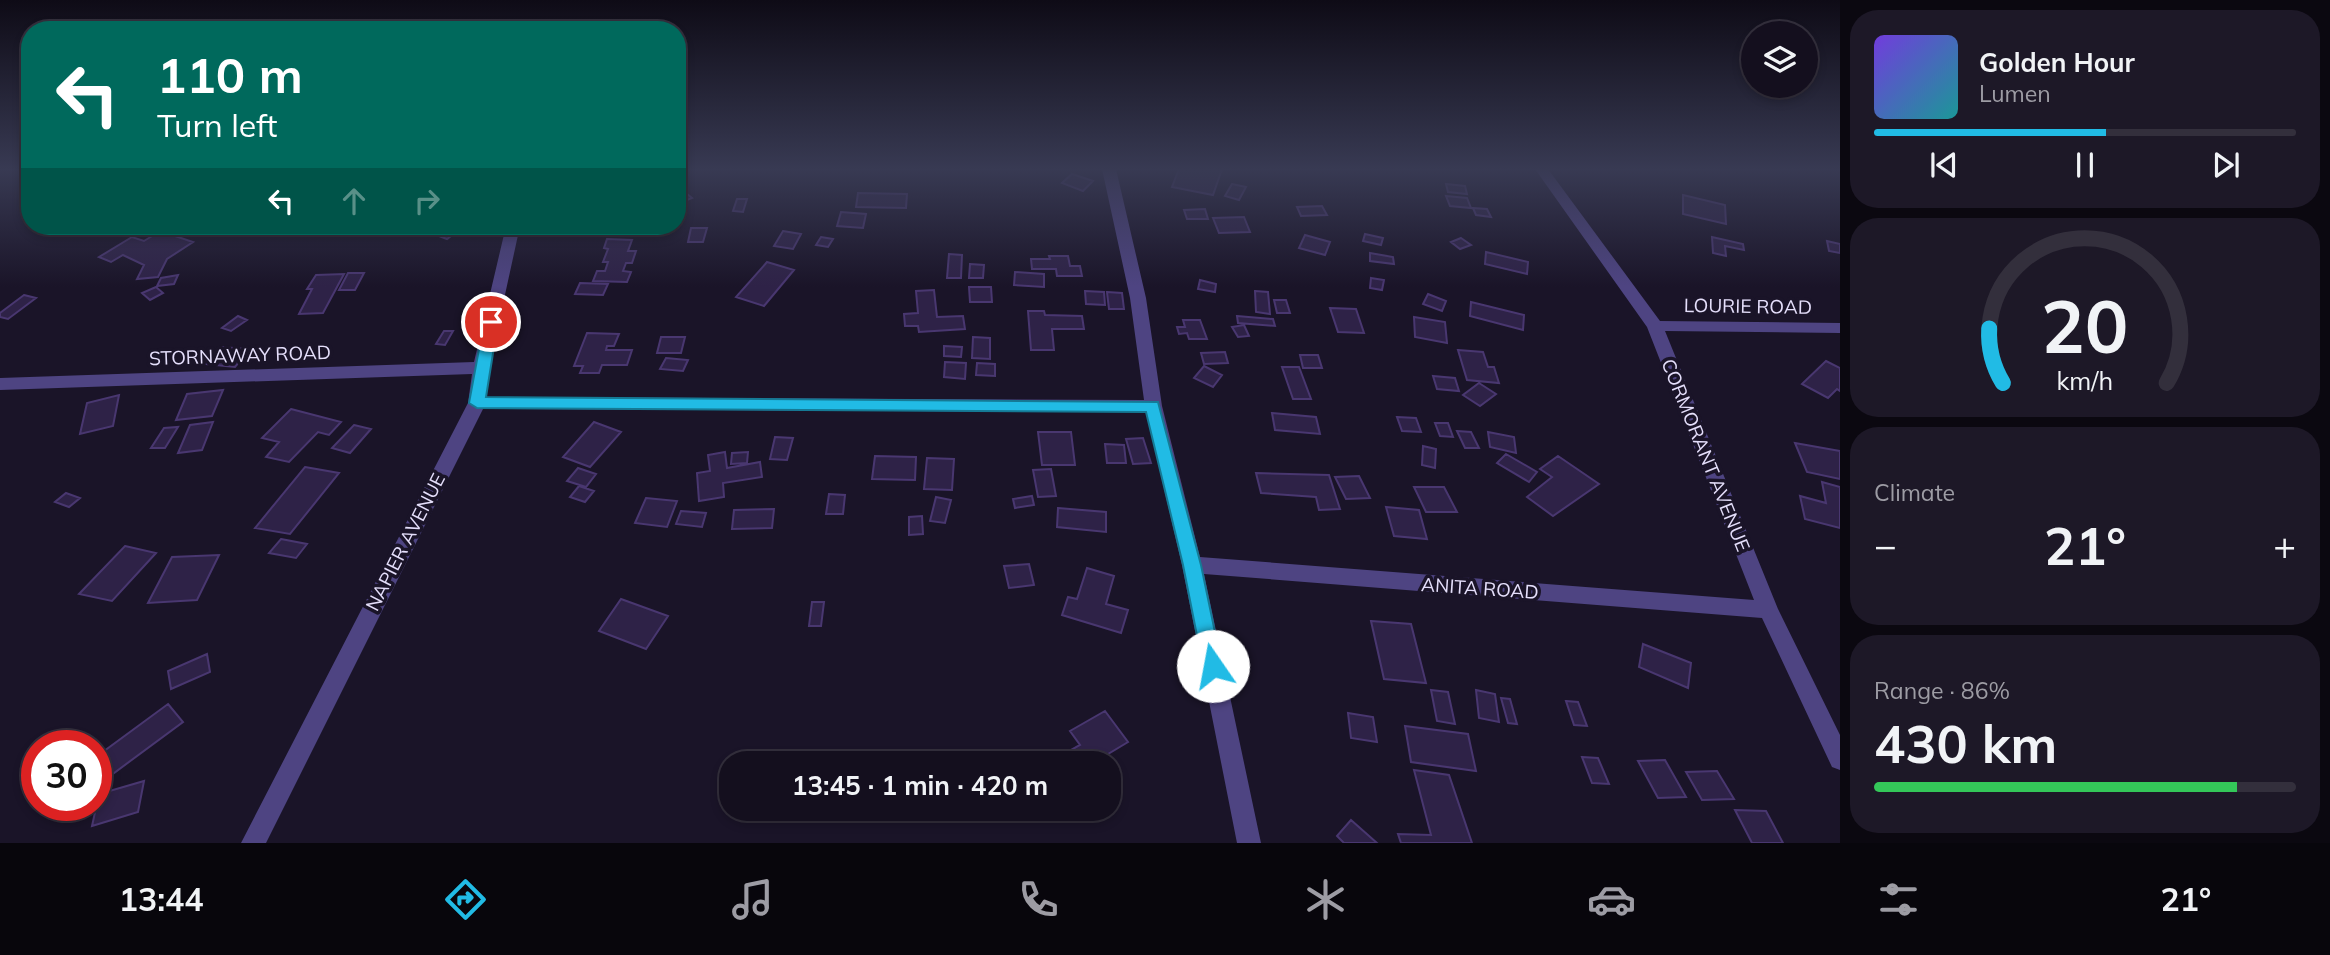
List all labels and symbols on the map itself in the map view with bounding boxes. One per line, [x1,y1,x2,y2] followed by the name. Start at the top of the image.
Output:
[461,292,521,352] pin
[1684,293,1812,319] street label: LOURIE ROAD
[149,340,331,370] street label: STORNAWAY ROAD
[1656,355,1756,555] street label: CORMORANT AVENUE
[360,469,450,615] street label: NAPIER AVENUE
[1420,572,1540,604] street label: ANITA ROAD
[1176,629,1250,703] position arrow
[21,730,112,821] speed limit sign: 30

